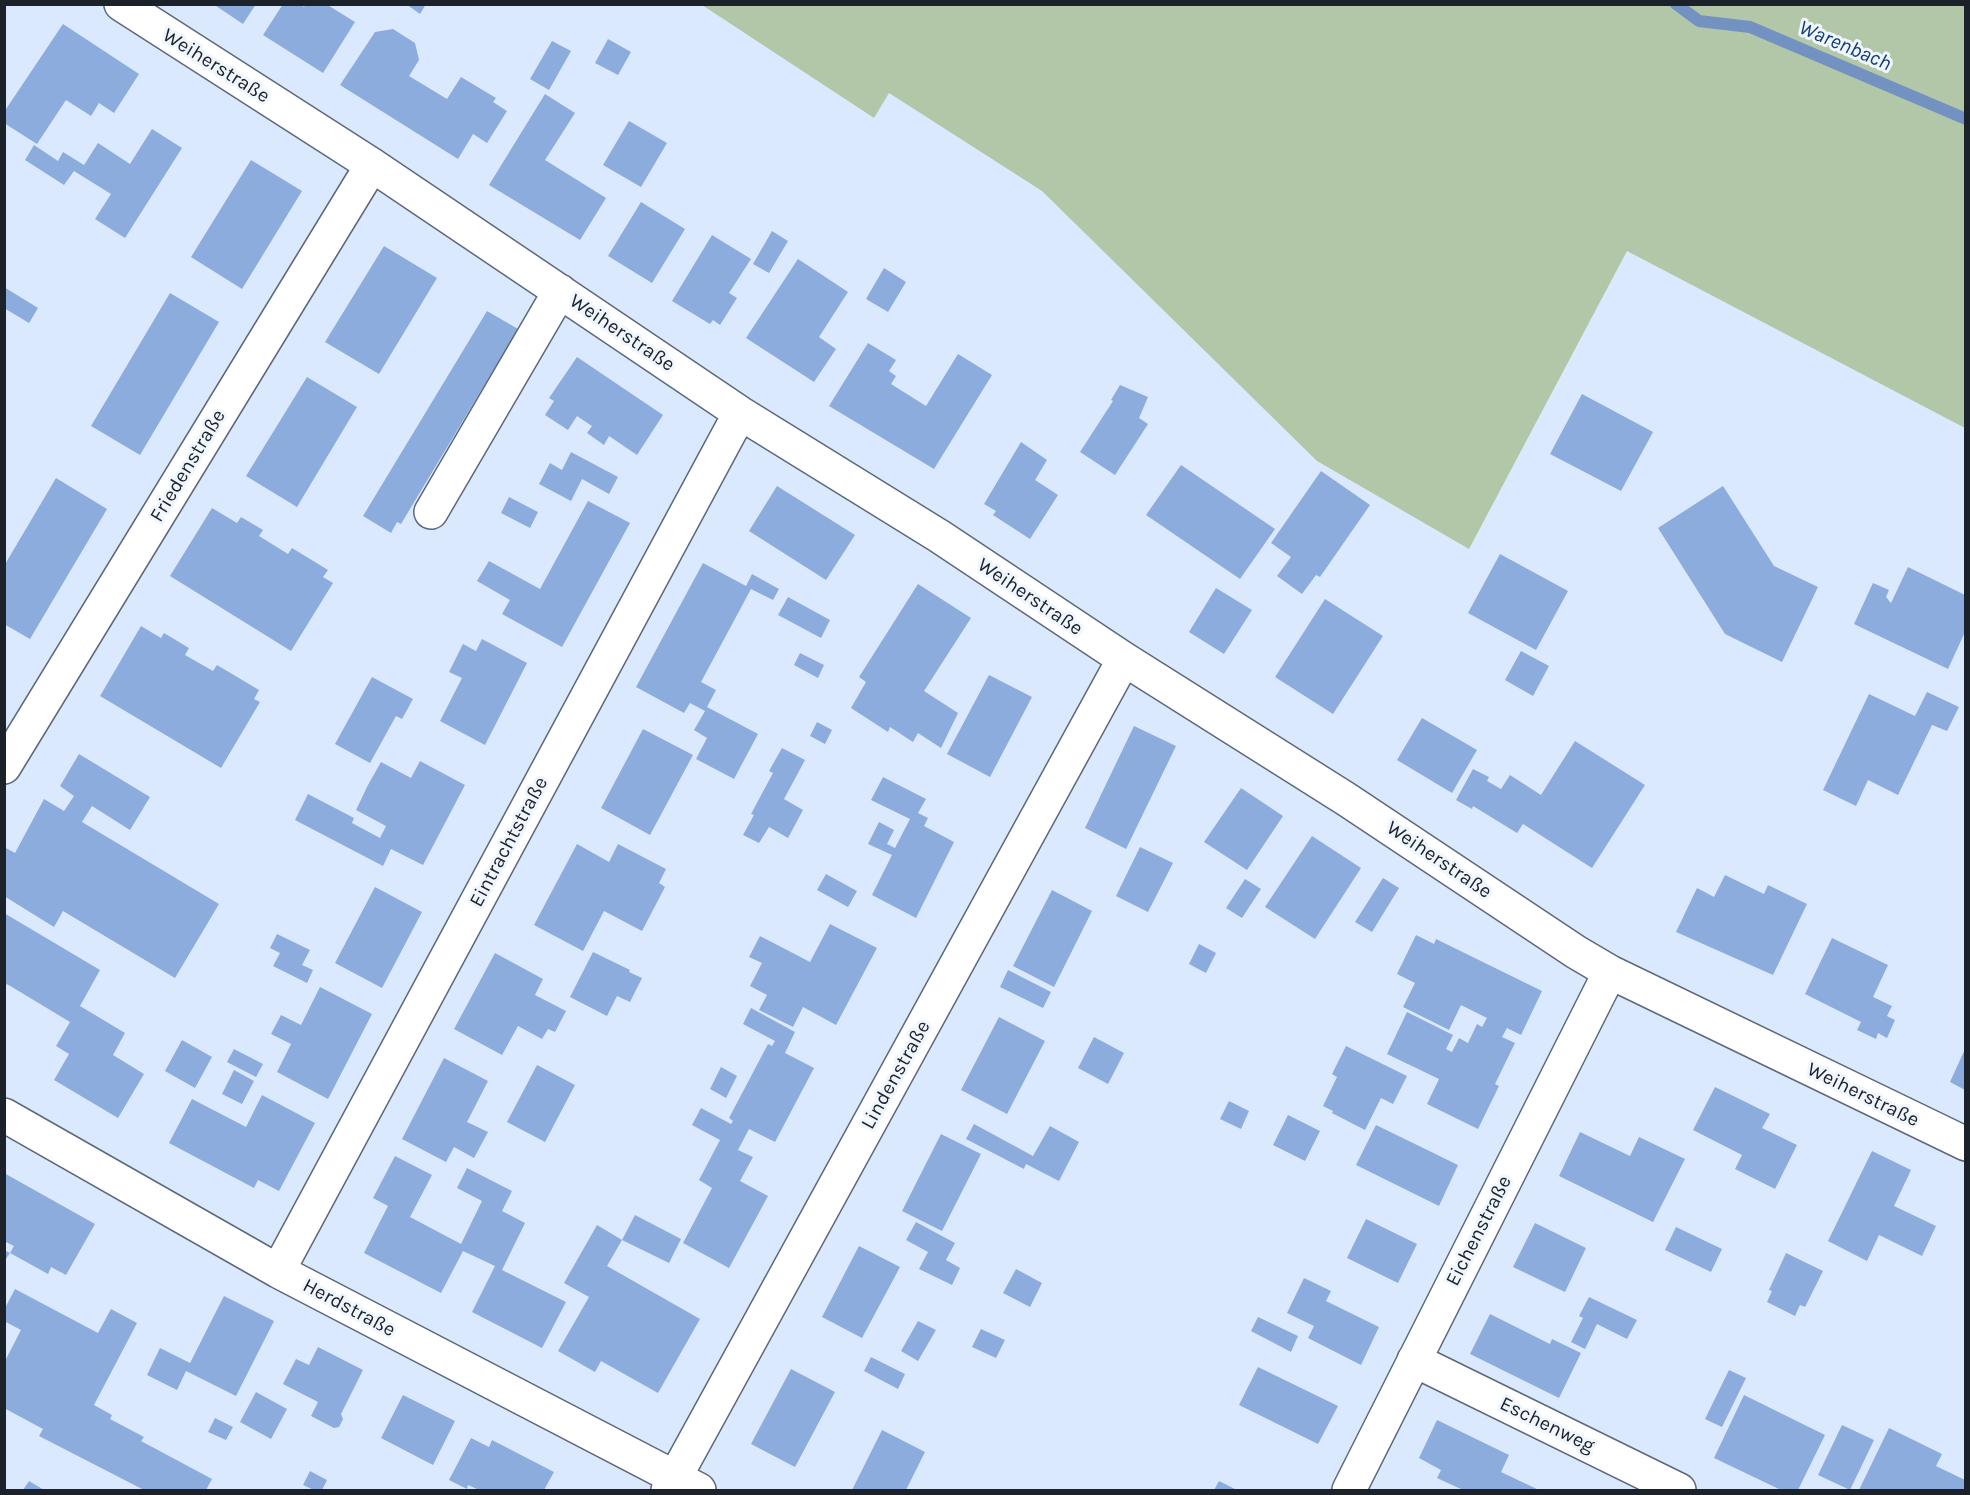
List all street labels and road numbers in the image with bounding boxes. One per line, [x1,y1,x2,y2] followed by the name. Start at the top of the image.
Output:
[158,24,274,108] street label: Weiherstraße
[565,289,679,377] street label: Weiherstraße
[145,405,231,527] street label: Friedenstraße
[973,553,1087,641] street label: Weiherstraße
[465,773,553,911] street label: Eintrachtstraße
[1382,816,1496,904] street label: Weiherstraße
[856,1017,936,1133] street label: Lindenstraße
[1803,1058,1923,1132] street label: Weiherstraße
[1441,1172,1517,1290] street label: Eichenstraße
[299,1274,399,1342] street label: Herdstraße
[1496,1392,1598,1458] street label: Eschenweg

